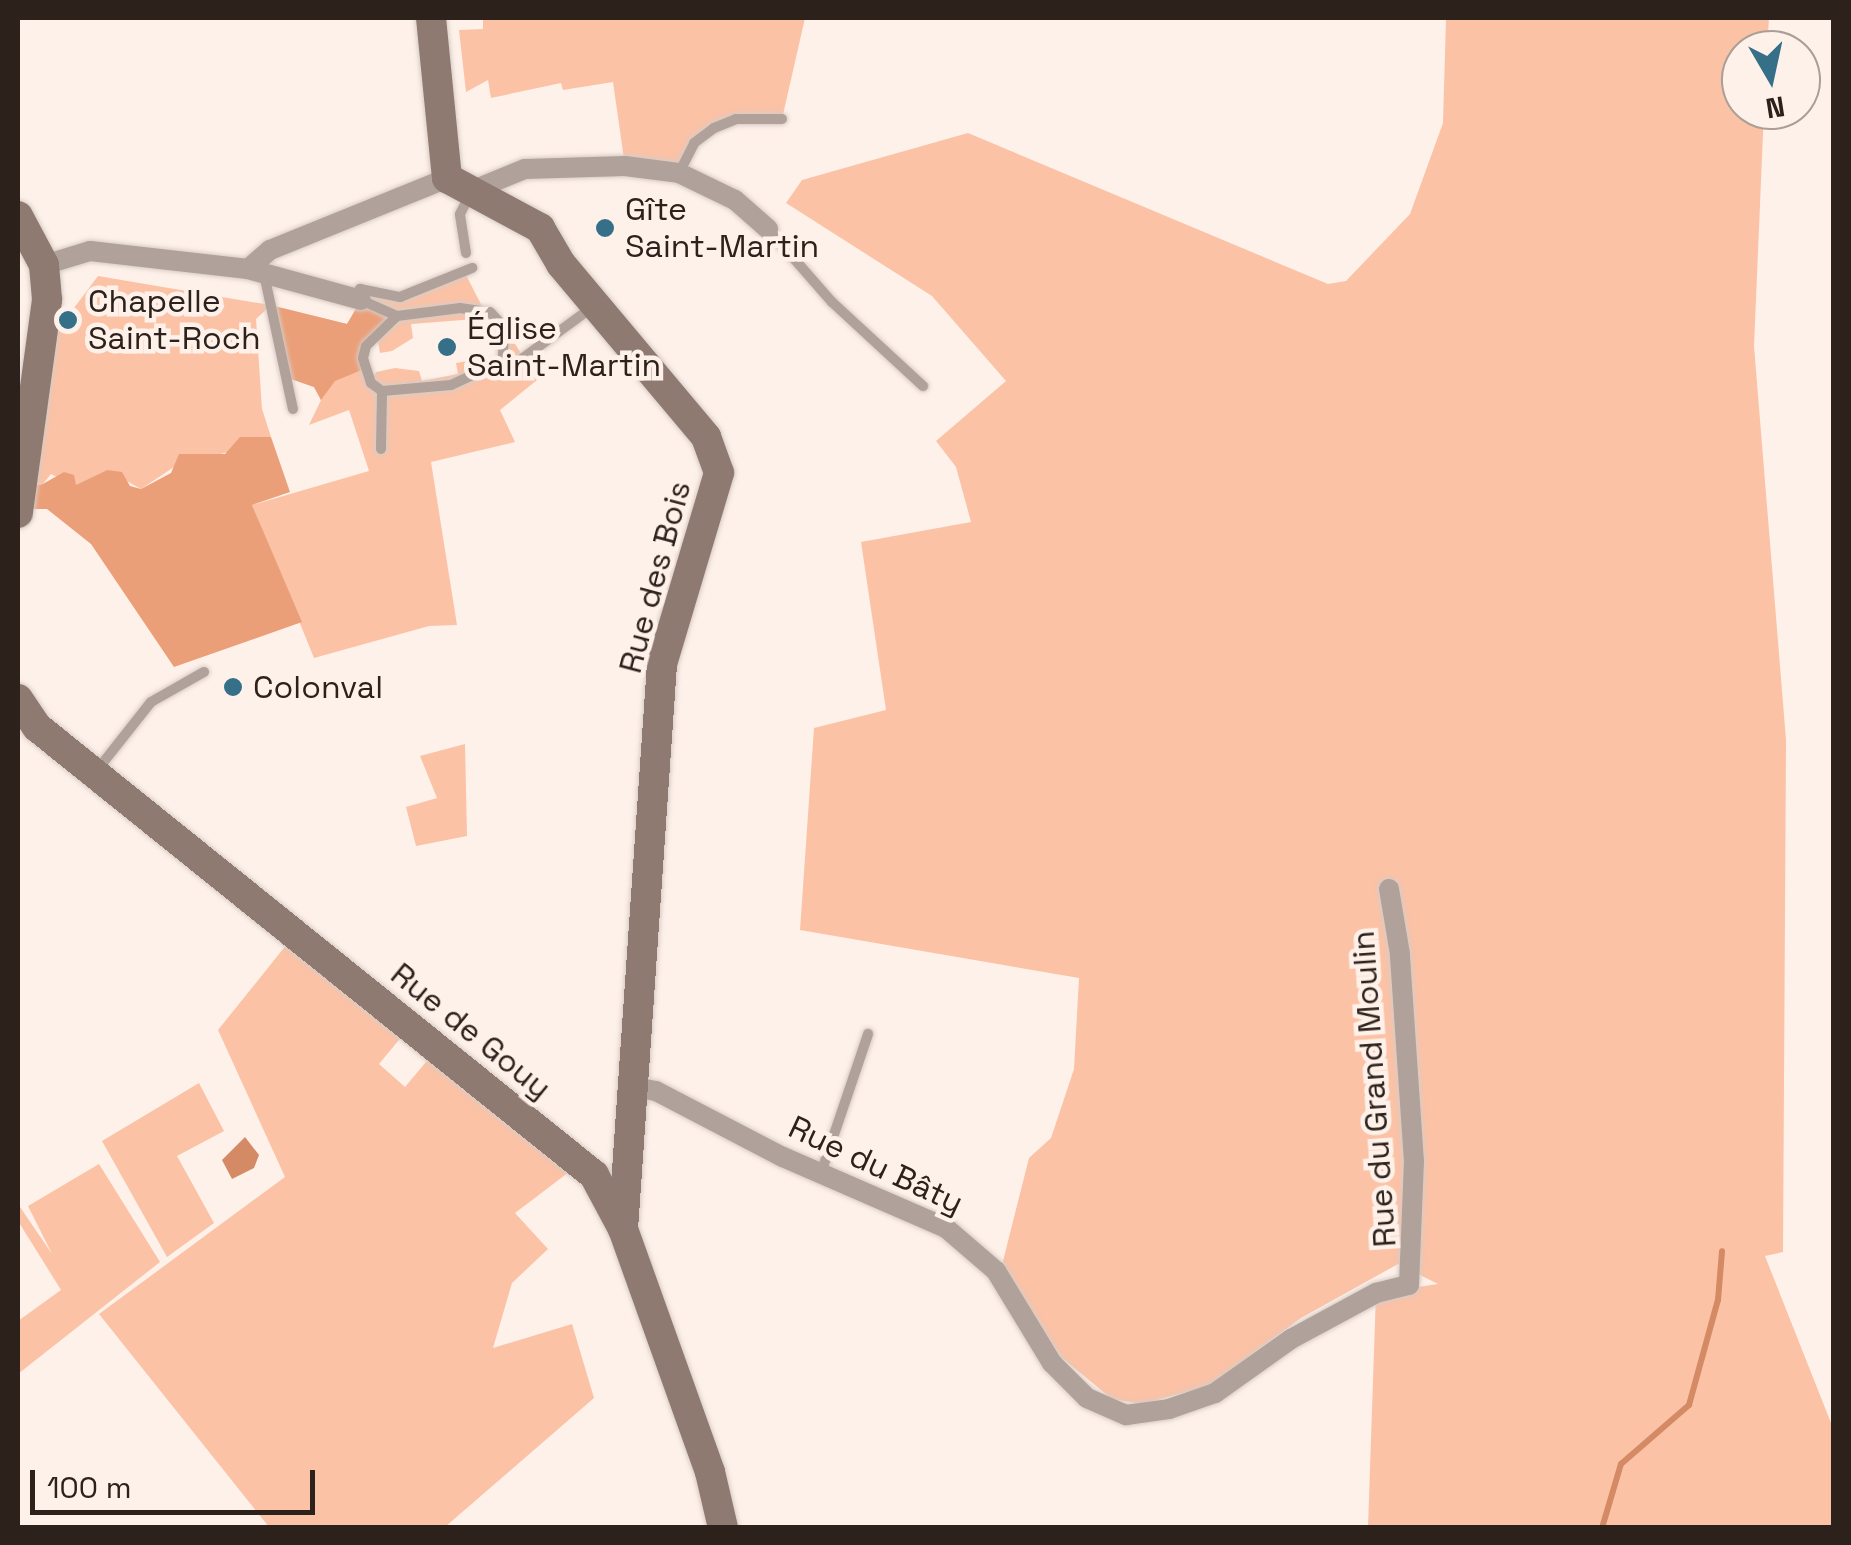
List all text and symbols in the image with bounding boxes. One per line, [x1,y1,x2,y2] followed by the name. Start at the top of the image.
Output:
[1721,30,1821,130] north arrow
[1763,88,1787,127] text: N
[625,191,819,266] place label: Gîte Saint-Martin
[594,217,616,239] marker: Gîte Saint-Martin
[88,283,260,358] place label: Chapelle Saint-Roch
[57,309,79,331] marker: Chapelle Saint-Roch
[467,310,661,385] place label: Église Saint-Martin
[436,336,458,358] marker: Église Saint-Martin
[611,477,699,677] street label: Rue des Bois
[253,668,383,706] place label: Colonval
[222,676,244,698] marker: Colonval
[1344,929,1404,1249] street label: Rue du Grand Moulin
[383,955,559,1107] street label: Rue de Gouy
[783,1108,969,1222] street label: Rue du Bâty
[35,1450,320,1512] scale bar
[47,1468,132,1507] text: 100 m

